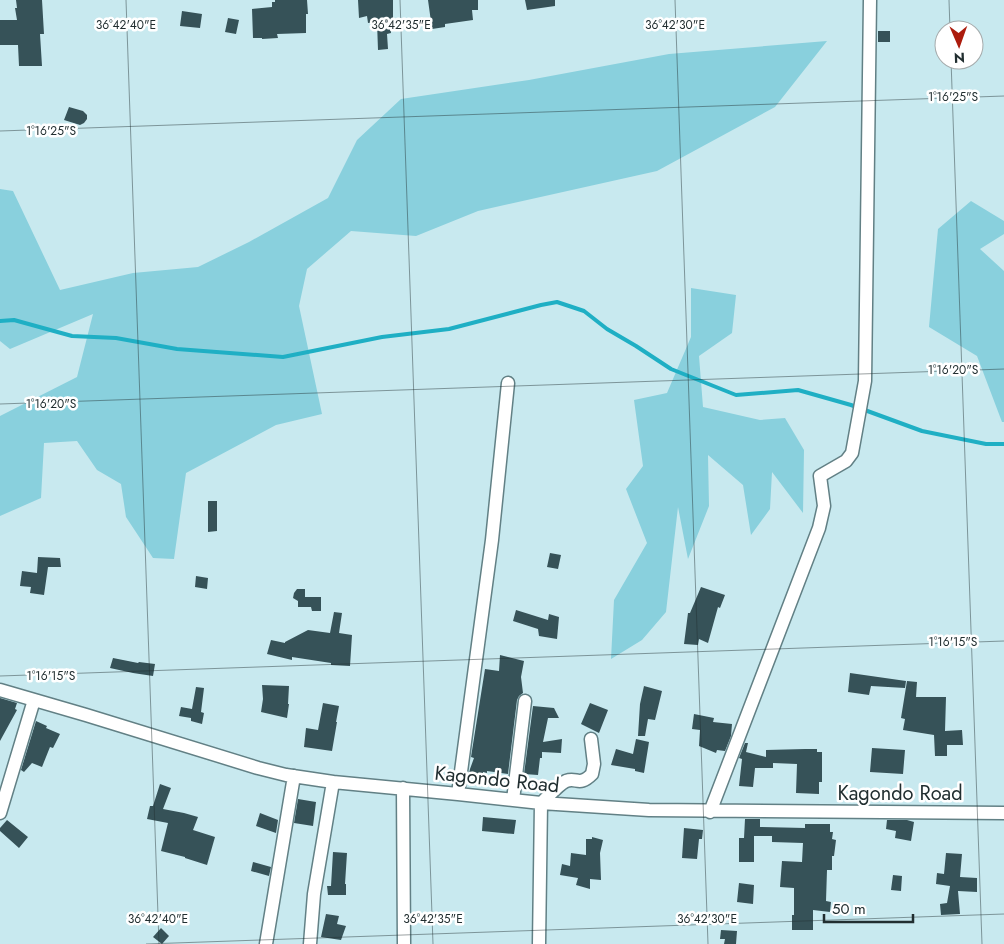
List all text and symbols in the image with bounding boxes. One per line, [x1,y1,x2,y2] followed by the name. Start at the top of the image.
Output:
[96,16,156,34] text: 36°42'40"E
[371,16,431,34] text: 36°42'35"E
[645,16,705,34] text: 36°42'30"E
[934,20,984,70] north arrow
[954,48,965,68] text: N
[928,88,979,106] text: 1°16'25"S
[26,122,77,140] text: 1°16'25"S
[928,361,979,379] text: 1°16'20"S
[26,395,77,413] text: 1°16'20"S
[929,633,978,651] text: 1°16'15"S
[27,667,76,685] text: 1°16'15"S
[433,759,561,800] street label: Kagondo Road
[837,779,963,808] street label: Kagondo Road
[824,892,913,924] scale bar
[832,898,866,920] text: 50 m
[128,910,188,928] text: 36°42'40"E
[403,910,463,928] text: 36°42'35"E
[677,910,737,928] text: 36°42'30"E

